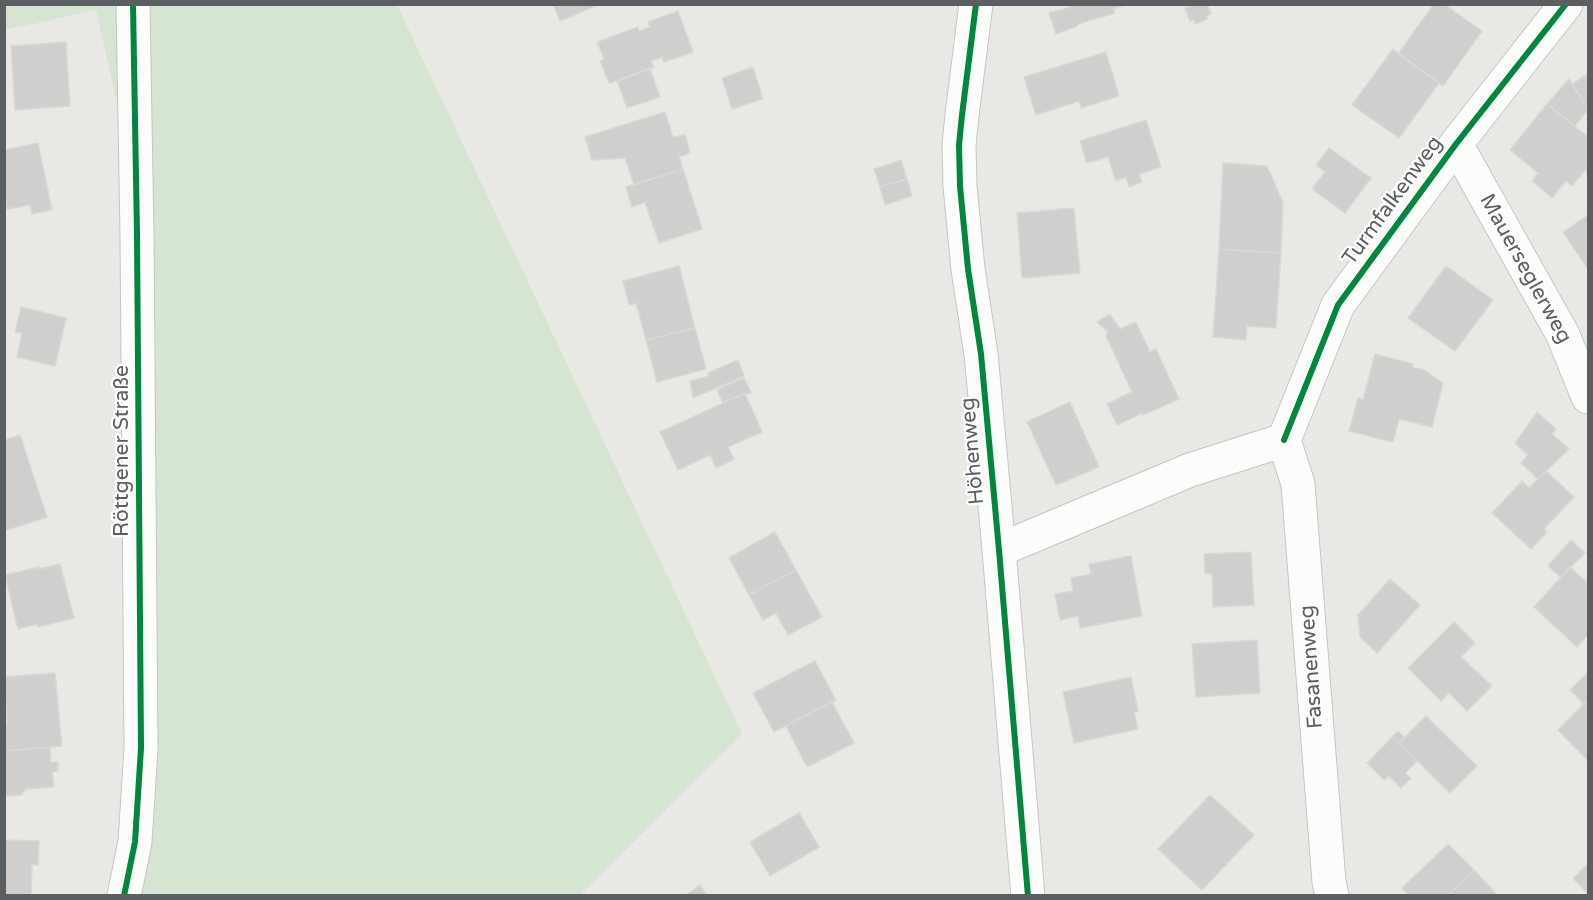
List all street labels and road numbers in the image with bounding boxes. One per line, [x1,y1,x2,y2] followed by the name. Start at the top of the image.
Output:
[1338,132,1448,270] street label: Turmfalkenweg
[1474,190,1576,348] street label: Mauerseglerweg
[109,365,135,537] street label: Röttgener Straße
[956,396,990,506] street label: Höhenweg
[1295,604,1329,730] street label: Fasanenweg

